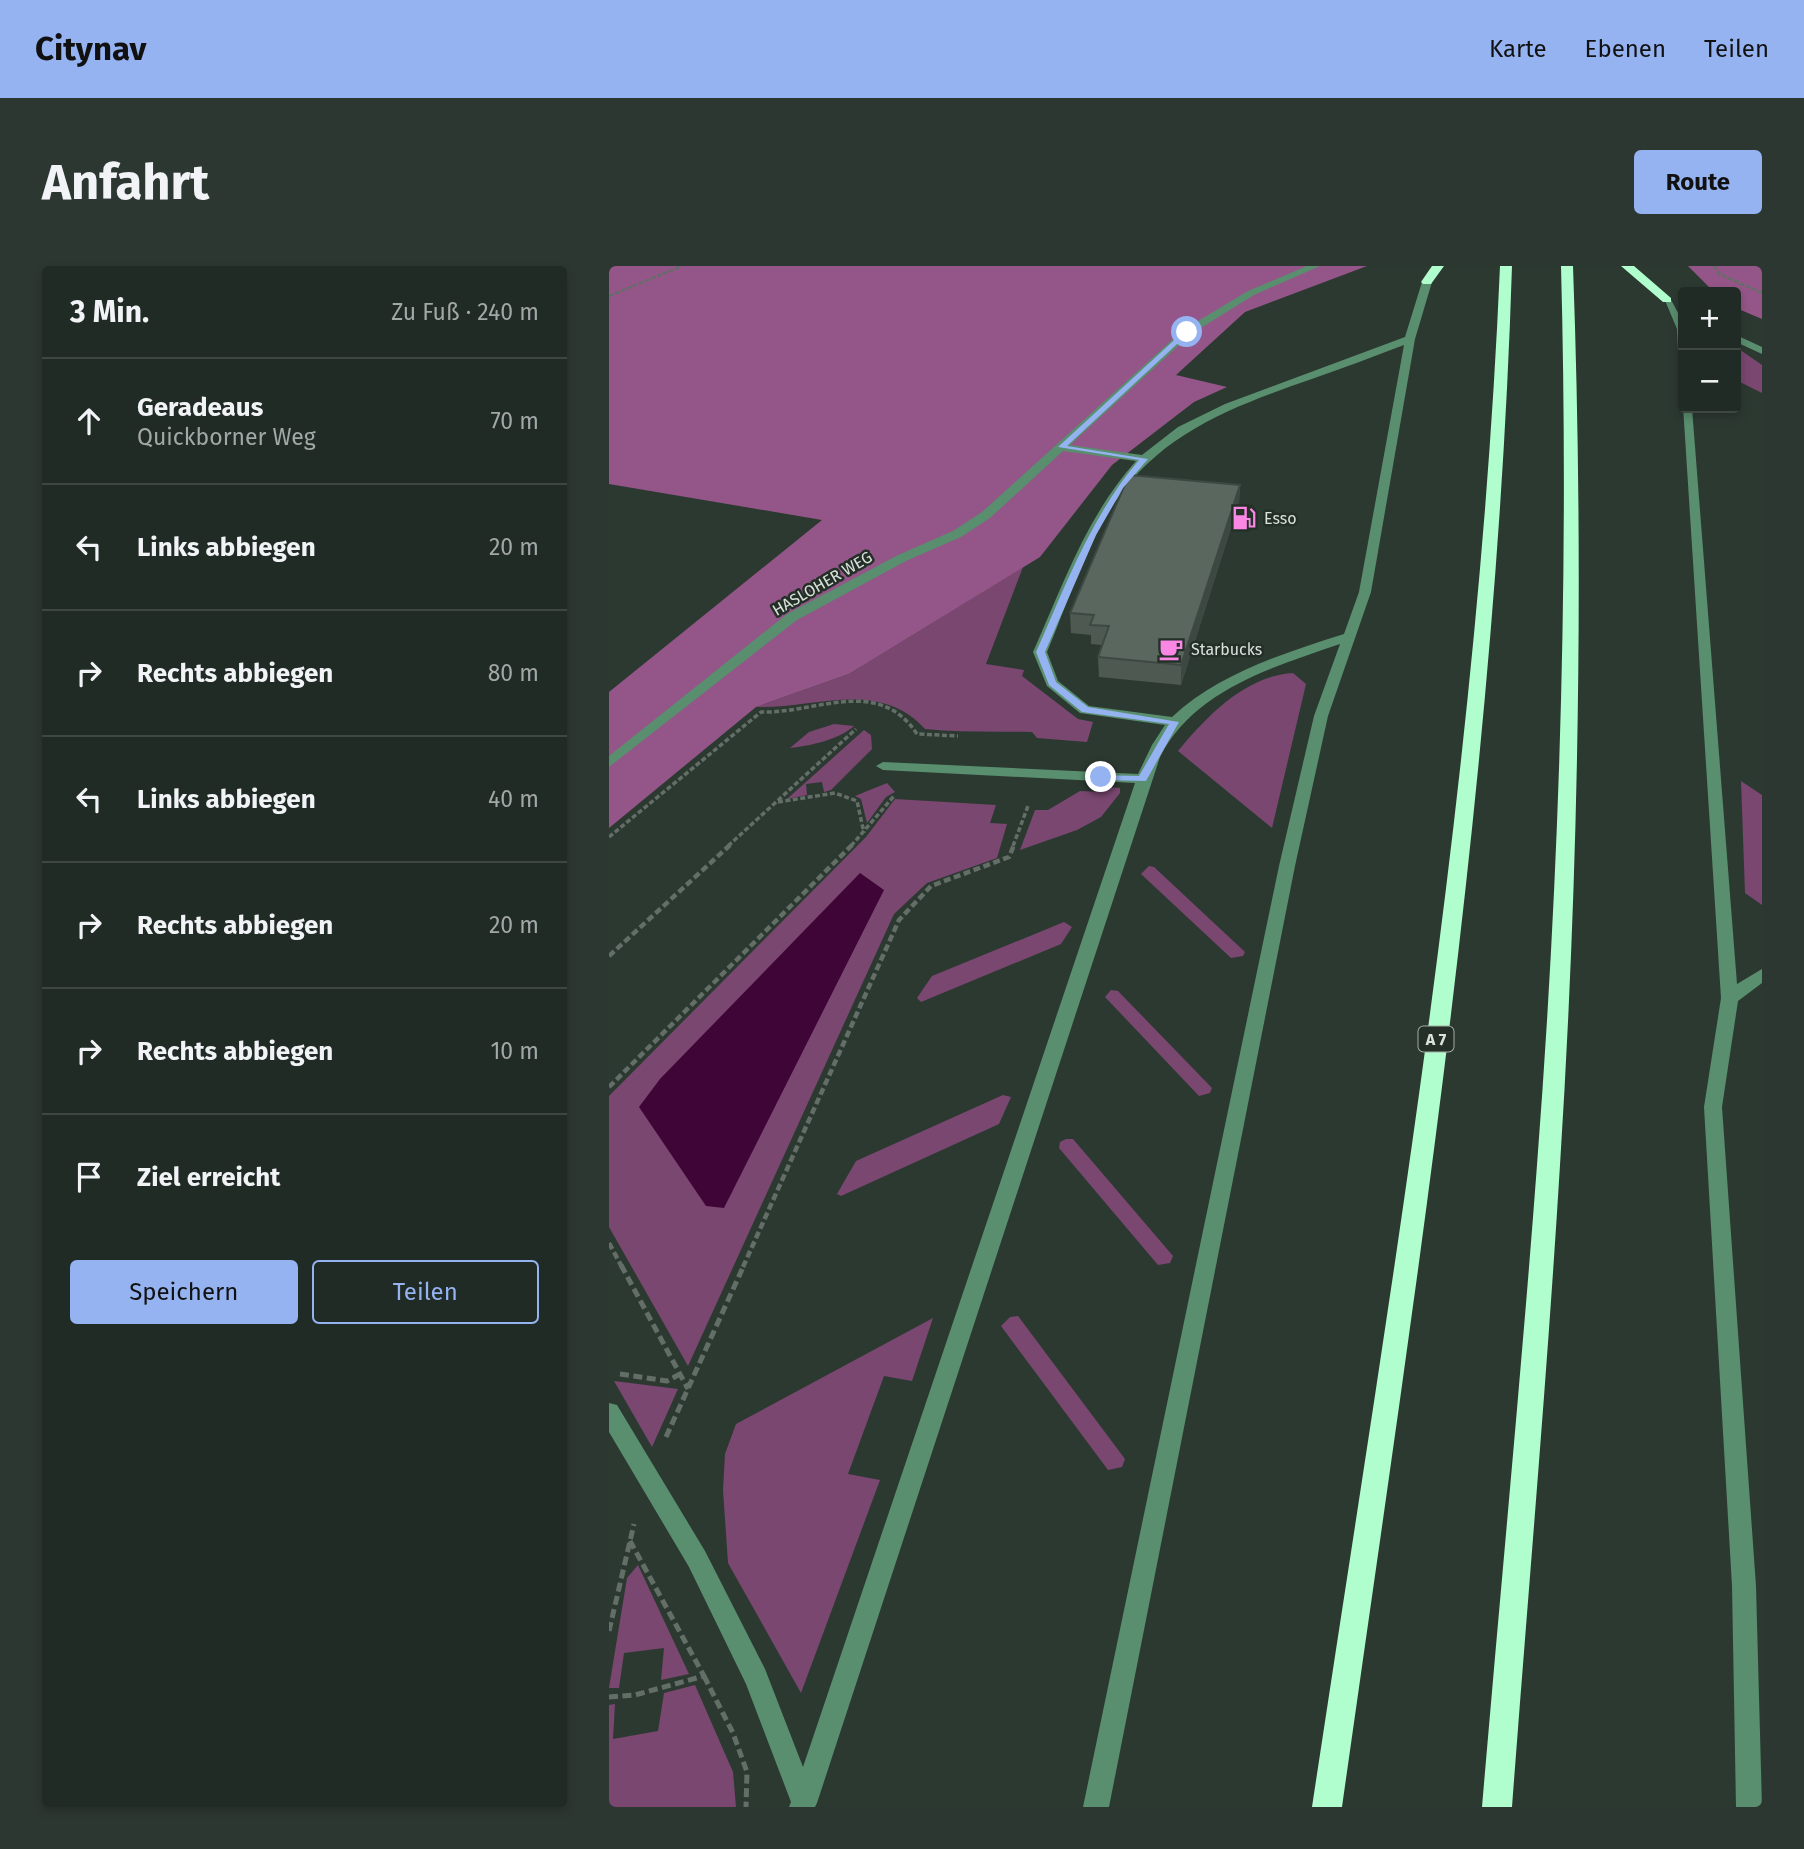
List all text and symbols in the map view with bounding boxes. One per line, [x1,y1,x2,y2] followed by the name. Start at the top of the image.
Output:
[35,29,147,69] text: Citynav
[1489,35,1547,63] text: Karte
[1585,35,1666,63] text: Ebenen
[1704,35,1769,63] text: Teilen
[1634,150,1762,214] button: Route
[42,153,209,212] text: Anfahrt
[1678,287,1741,413] map controls
[1678,287,1741,350] button: +
[70,294,149,330] text: 3 Min.
[391,298,539,326] text: Zu Fuß · 240 m
[1171,316,1202,347] route start
[1678,350,1741,413] button: −
[137,392,263,423] text: Geradeaus
[70,402,108,440] icon: ahead
[490,407,539,435] text: 70 m
[137,423,316,451] text: Quickborner Weg
[1230,504,1258,532] fuel station icon: Esso
[1264,509,1297,528] place label: Esso
[70,528,108,566] icon: left
[137,532,316,563] text: Links abbiegen
[489,533,539,561] text: 20 m
[769,547,876,620] street label: HASLOHER WEG
[1157,635,1185,663] cafe icon: Starbucks
[1191,640,1262,659] place label: Starbucks
[70,654,108,692] icon: right
[137,658,333,689] text: Rechts abbiegen
[488,659,539,687] text: 80 m
[1085,761,1116,792] route end
[70,780,108,818] icon: left
[137,784,316,815] text: Links abbiegen
[488,785,539,813] text: 40 m
[70,906,108,944] icon: right
[137,910,333,941] text: Rechts abbiegen
[489,911,539,939] text: 20 m
[1419,1026,1453,1052] road number: A 7
[70,1032,108,1070] icon: right
[137,1036,333,1067] text: Rechts abbiegen
[490,1037,539,1065] text: 10 m
[70,1158,108,1196] icon: arrive
[137,1162,280,1193] text: Ziel erreicht
[70,1260,298,1324] button: Speichern
[312,1260,539,1324] button: Teilen

